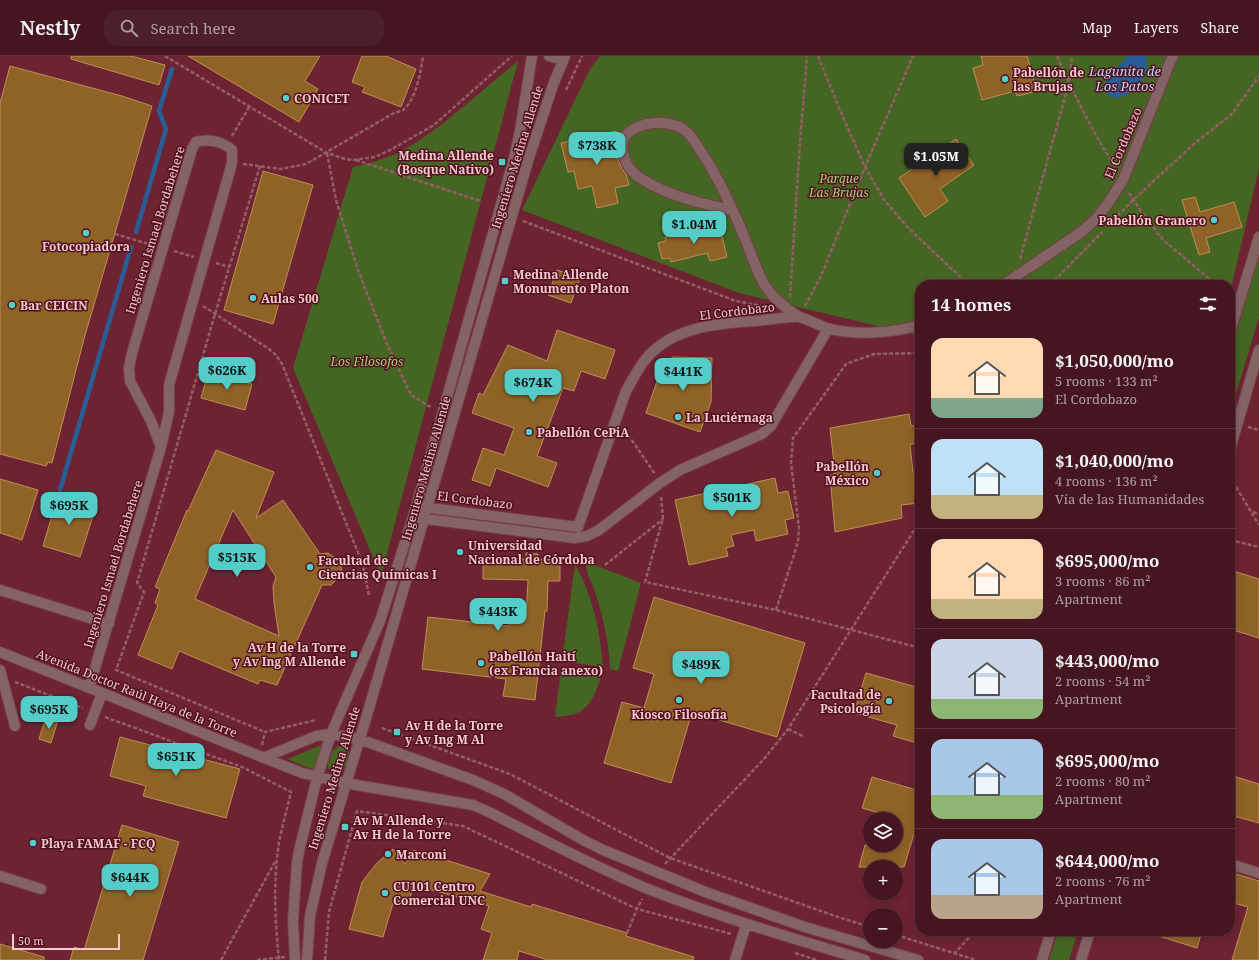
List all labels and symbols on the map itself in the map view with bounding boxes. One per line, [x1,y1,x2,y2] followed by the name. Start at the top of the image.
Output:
[1088,62,1162,95] water label: Lagunita de Los Patos
[1013,64,1084,95] place label: Pabellón de las Brujas
[1000,74,1010,84] marker: Pabellón de las Brujas
[487,83,547,231] street label: Ingeniero Medina Allende
[294,90,350,107] place label: CONICET
[281,93,291,103] marker: CONICET
[1100,105,1146,181] street label: El Cordobazo
[569,132,625,166] pin: $738K
[903,143,969,177] pin: $1.05M
[121,144,189,316] street label: Ingeniero Ismael Bordabehere
[397,147,494,178] place label: Medina Allende (Bosque Nativo)
[497,157,507,167] marker: Medina Allende (Bosque Nativo)
[808,170,869,201] park label: Parque Las Brujas
[661,211,727,245] pin: $1.04M
[1099,212,1206,229] place label: Pabellón Granero
[1209,215,1219,225] marker: Pabellón Granero
[81,228,91,238] marker: Fotocopiadora
[42,238,130,255] place label: Fotocopiadora
[513,266,629,297] place label: Medina Allende Monumento Platon
[500,276,510,286] marker: Medina Allende Monumento Platon
[261,290,319,307] place label: Aulas 500
[248,293,258,303] marker: Aulas 500
[20,297,88,314] place label: Bar CEICIN
[698,298,776,324] street label: El Cordobazo
[7,300,17,310] marker: Bar CEICIN
[329,353,404,370] park label: Los Filosofos
[199,357,255,391] pin: $626K
[655,358,711,392] pin: $441K
[505,369,561,403] pin: $674K
[397,394,455,542] street label: Ingeniero Medina Allende
[686,409,773,426] place label: La Luciérnaga
[673,412,683,422] marker: La Luciérnaga
[537,424,630,441] place label: Pabellón CePiA
[524,427,534,437] marker: Pabellón CePiA
[816,458,869,489] place label: Pabellón México
[872,468,882,478] marker: Pabellón México
[79,478,147,650] street label: Ingeniero Ismael Bordabehere
[704,484,760,518] pin: $501K
[436,487,514,513] street label: El Cordobazo
[41,492,97,526] pin: $695K
[468,537,595,568] place label: Universidad Nacional de Córdoba
[209,544,265,578] pin: $515K
[455,547,465,557] marker: Universidad Nacional de Córdoba
[318,552,437,583] place label: Facultad de Ciencias Químicas I
[305,562,315,572] marker: Facultad de Ciencias Químicas I
[470,598,526,632] pin: $443K
[233,639,346,670] place label: Av H de la Torre y Av Ing M Allende
[34,645,240,741] street label: Avenida Doctor Raúl Haya de la Torre
[489,648,603,679] place label: Pabellón Haití (ex Francia anexo)
[349,649,359,659] marker: Av H de la Torre y Av Ing M Allende
[673,651,729,685] pin: $489K
[476,658,486,668] marker: Pabellón Haití (ex Francia anexo)
[811,686,881,717] place label: Facultad de Psicología
[674,695,684,705] marker: Kiosco Filosofía
[21,696,77,730] pin: $695K
[884,696,894,706] marker: Facultad de Psicología
[304,704,364,852] street label: Ingeniero Medina Allende
[631,706,727,723] place label: Kiosco Filosofía
[405,717,503,748] place label: Av H de la Torre y Av Ing M Al
[392,727,402,737] marker: Av H de la Torre y Av Ing M Al
[148,743,204,777] pin: $651K
[353,812,451,843] place label: Av M Allende y Av H de la Torre
[340,822,350,832] marker: Av M Allende y Av H de la Torre
[41,835,156,852] place label: Playa FAMAF - FCQ
[28,838,38,848] marker: Playa FAMAF - FCQ
[396,846,448,863] place label: Marconi
[383,849,393,859] marker: Marconi
[102,864,158,898] pin: $644K
[393,878,485,909] place label: CU101 Centro Comercial UNC
[380,888,390,898] marker: CU101 Centro Comercial UNC
[12,932,120,951] scale bar

